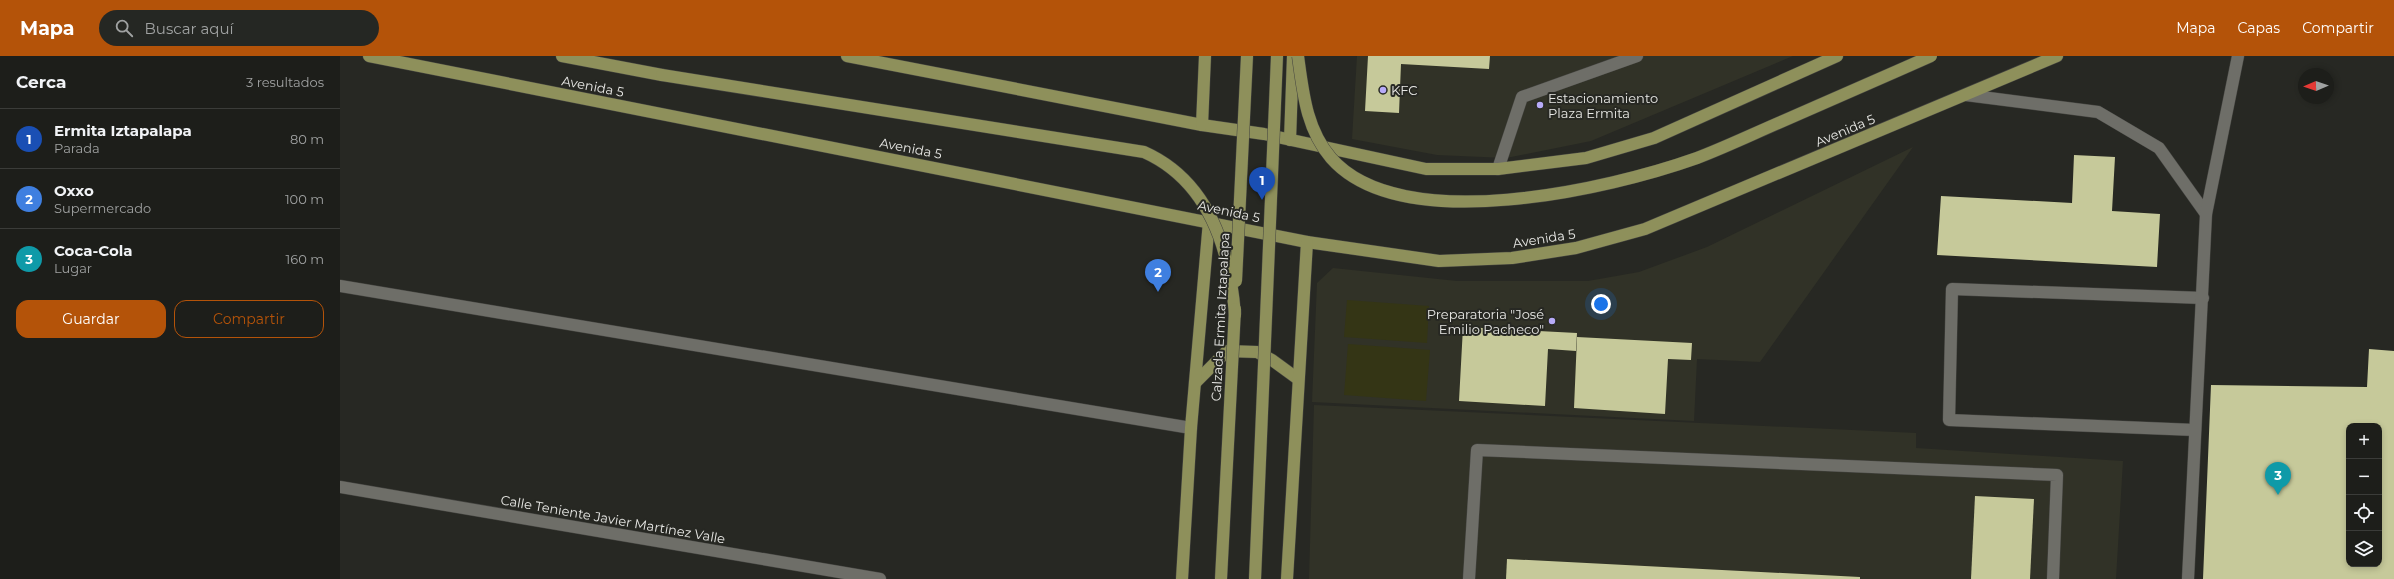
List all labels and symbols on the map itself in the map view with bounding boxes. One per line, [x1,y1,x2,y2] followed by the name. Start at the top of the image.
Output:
[2298,68,2334,104] north arrow
[560,72,626,100] street label: Avenida 5
[1391,82,1418,98] place label: KFC
[1378,85,1388,95] marker: KFC
[1548,90,1658,121] place label: Estacionamiento Plaza Ermita
[1535,100,1545,110] marker: Estacionamiento Plaza Ermita
[1813,110,1877,150] street label: Avenida 5
[878,134,944,162] street label: Avenida 5
[1249,167,1275,200] pin: 1
[1196,197,1262,225] street label: Avenida 5
[1512,225,1576,251] street label: Avenida 5
[1208,232,1232,402] street label: Calzada Ermita Iztapalapa
[1145,259,1171,292] pin: 2
[1591,294,1611,314] your location
[1427,306,1544,337] place label: Preparatoria "José Emilio Pacheco"
[1547,316,1557,326] marker: Preparatoria "José Emilio Pacheco"
[2265,462,2291,495] pin: 3
[499,491,727,547] street label: Calle Teniente Javier Martínez Valle

